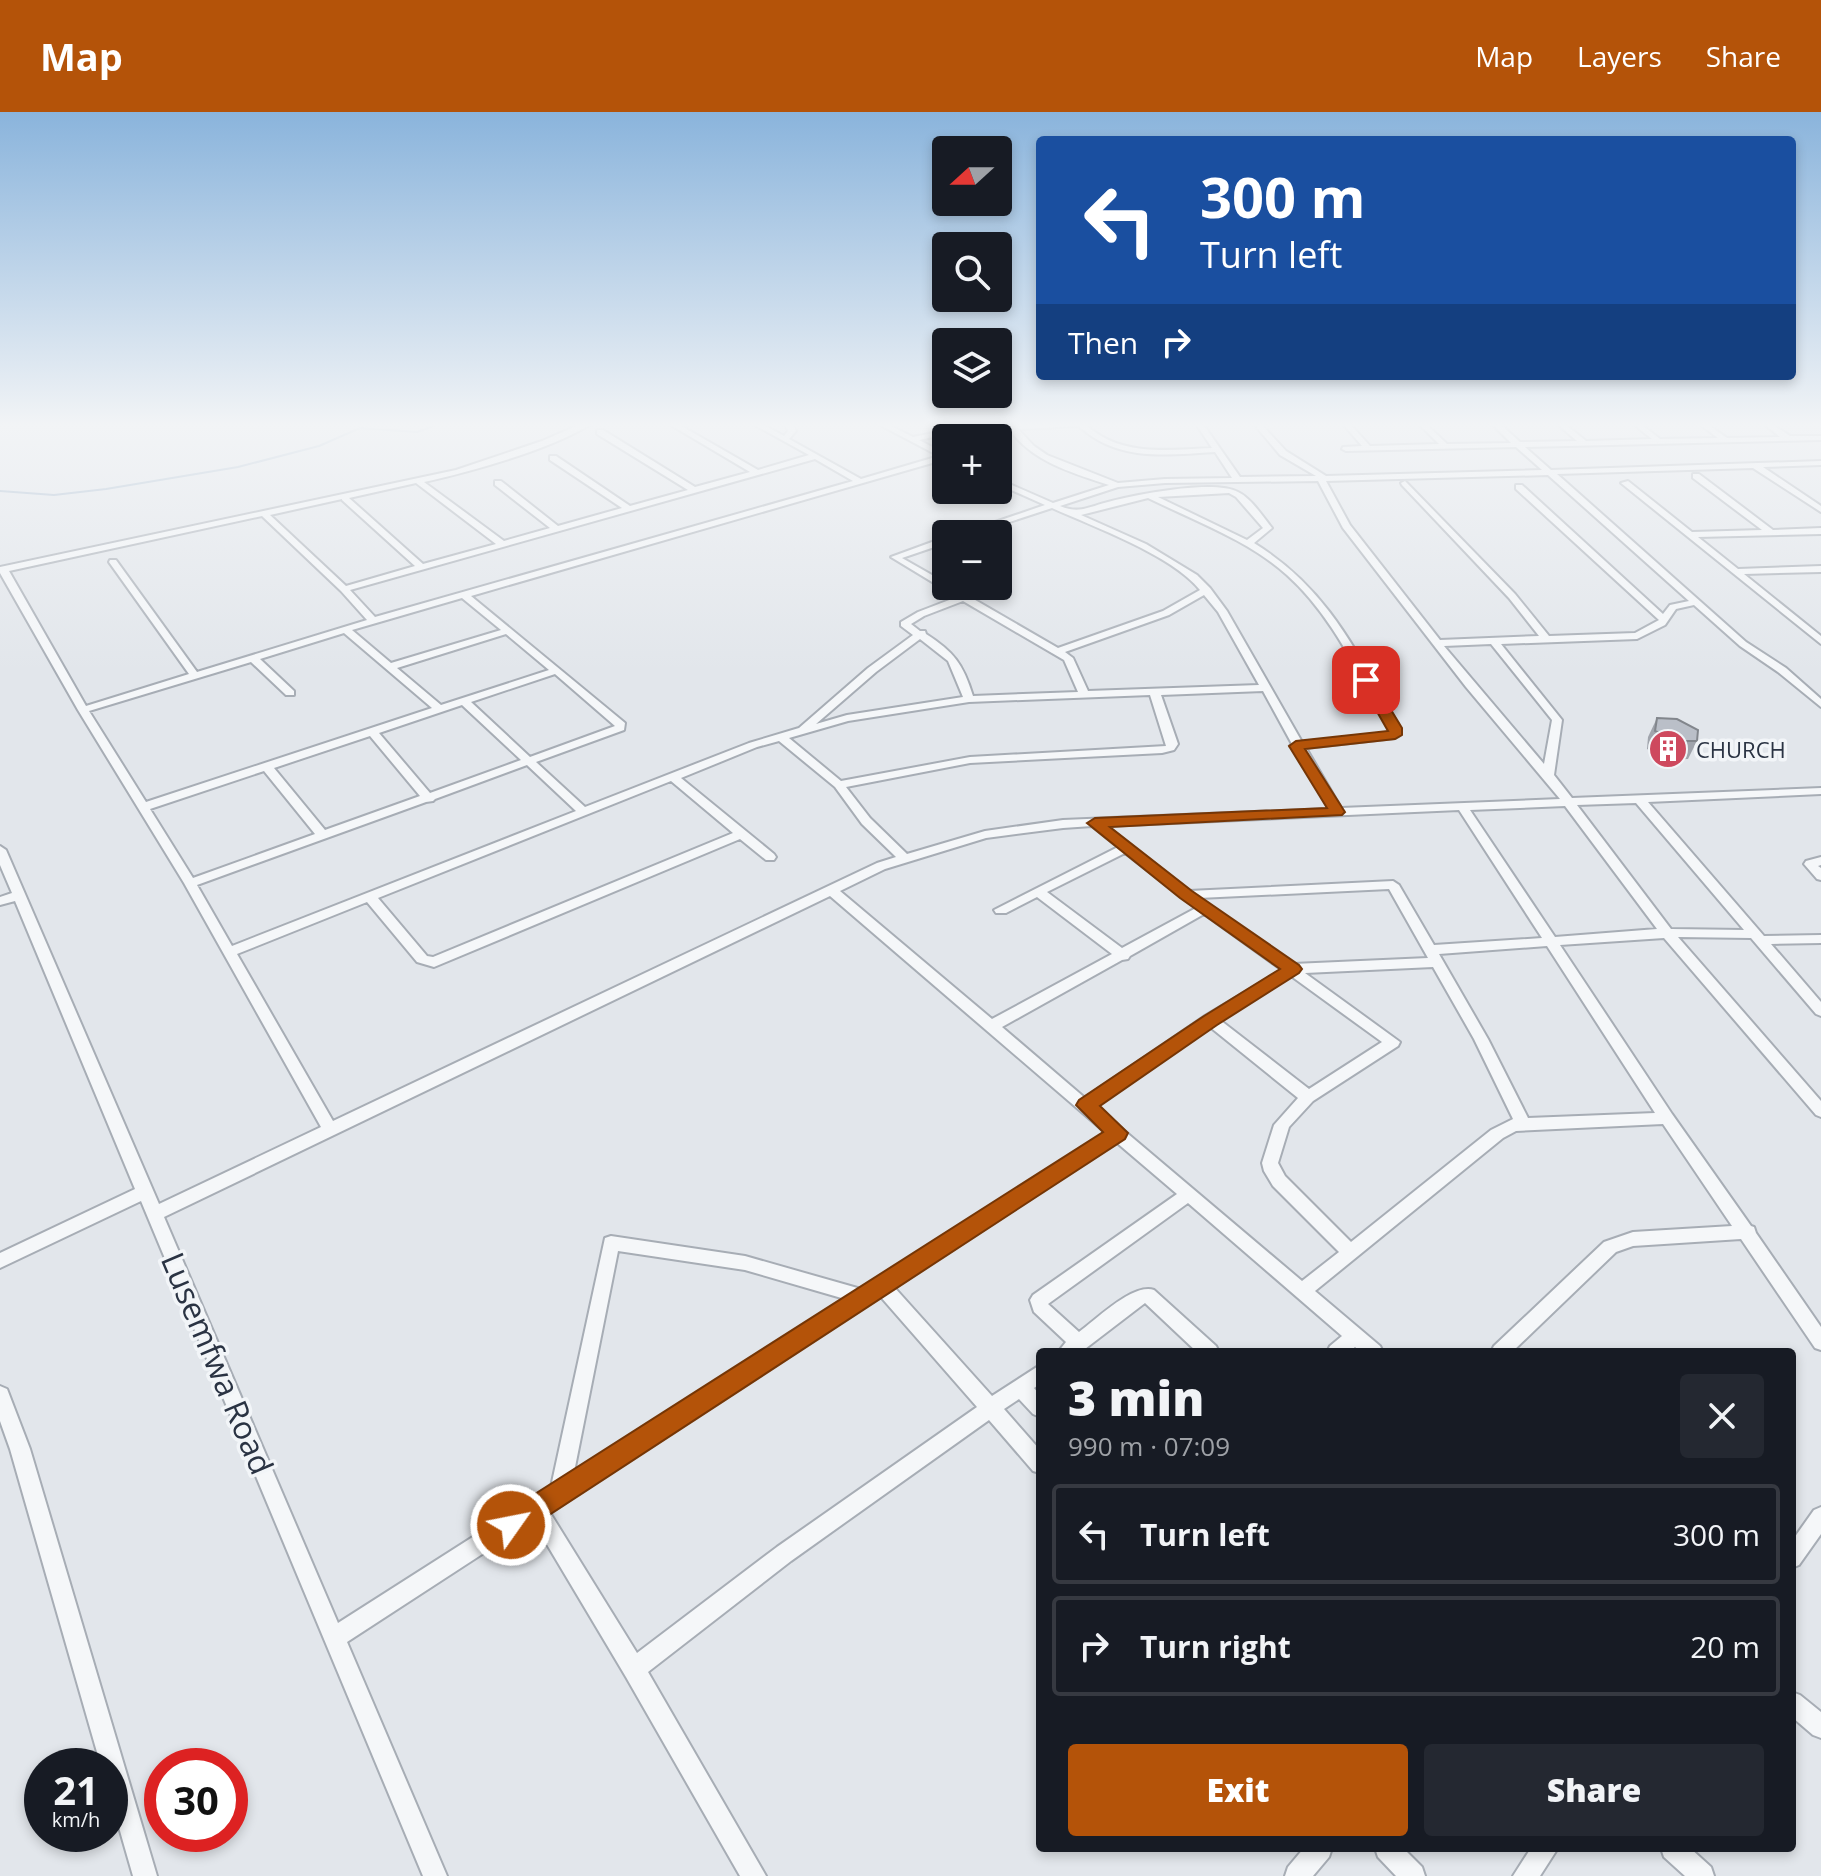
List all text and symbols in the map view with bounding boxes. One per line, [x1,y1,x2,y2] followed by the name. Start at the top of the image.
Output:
[40,30,123,82] text: Map
[1475,37,1533,75] text: Map
[1577,37,1662,75] text: Layers
[1706,37,1781,75] text: Share
[932,136,1012,216] north arrow
[932,136,1012,600] map controls
[1200,158,1366,234] text: 300 m
[1068,168,1172,272] icon: left
[1200,230,1342,279] text: Turn left
[932,232,1012,312] button: search
[1154,320,1198,364] icon: right
[1068,322,1138,363] text: Then
[932,328,1012,408] button: layers
[932,424,1012,504] button: +
[932,520,1012,600] button: −
[1332,646,1400,714] pin
[1344,658,1388,702] icon: arrive
[1647,728,1689,770] building icon: CHURCH
[1696,734,1786,764] place label: CHURCH
[152,1245,284,1481] street label: Lusemfwa Road
[1068,1365,1204,1430] text: 3 min
[1680,1374,1764,1458] button: close
[1068,1428,1230,1464] text: 990 m · 07:09
[469,1483,553,1567] position arrow
[1072,1512,1116,1556] icon: left
[1140,1514,1270,1555] text: Turn left
[1673,1514,1760,1555] text: 300 m
[1072,1624,1116,1668] icon: right
[1140,1626,1291,1667] text: Turn right
[1690,1626,1760,1667] text: 20 m
[1068,1744,1408,1836] button: Exit
[1424,1744,1764,1836] button: Share
[144,1748,248,1852] speed limit sign: 30
[53,1762,99,1817] text: 21
[52,1806,100,1833] text: km/h

